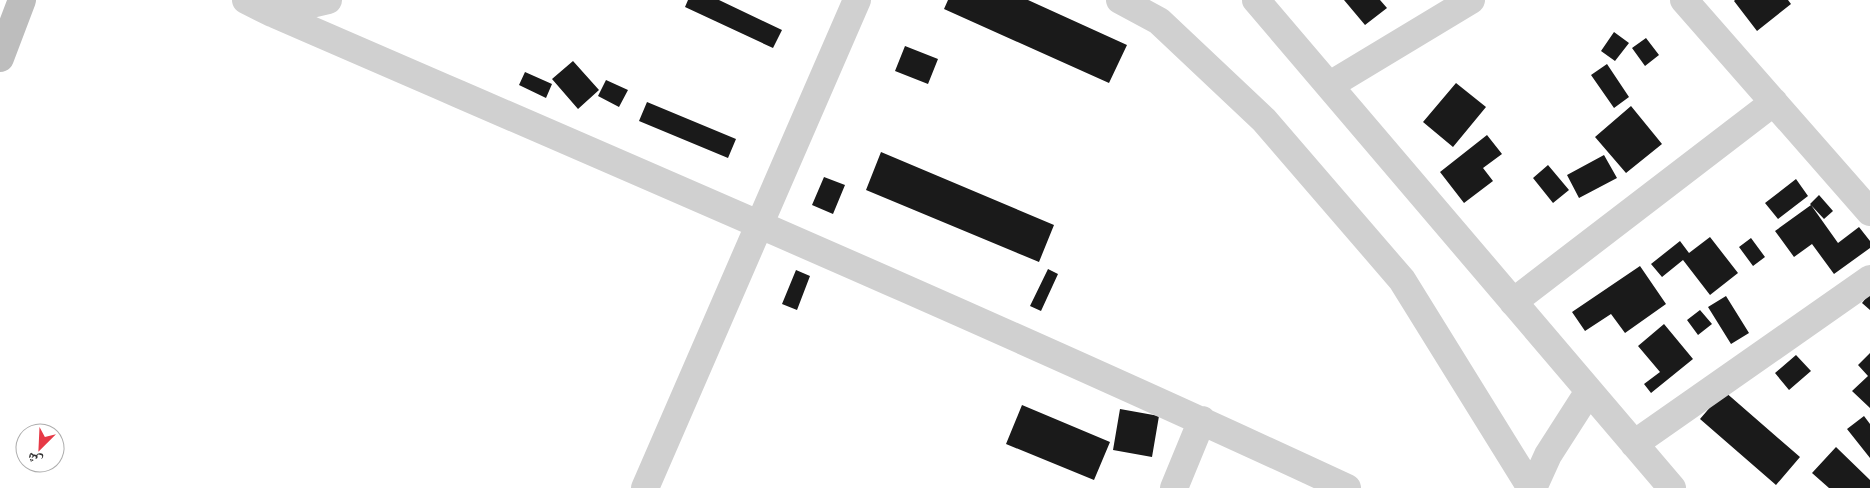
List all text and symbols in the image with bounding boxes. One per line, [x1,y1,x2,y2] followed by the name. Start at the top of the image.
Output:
[15,423,65,473] north arrow
[25,448,46,469] text: ش

